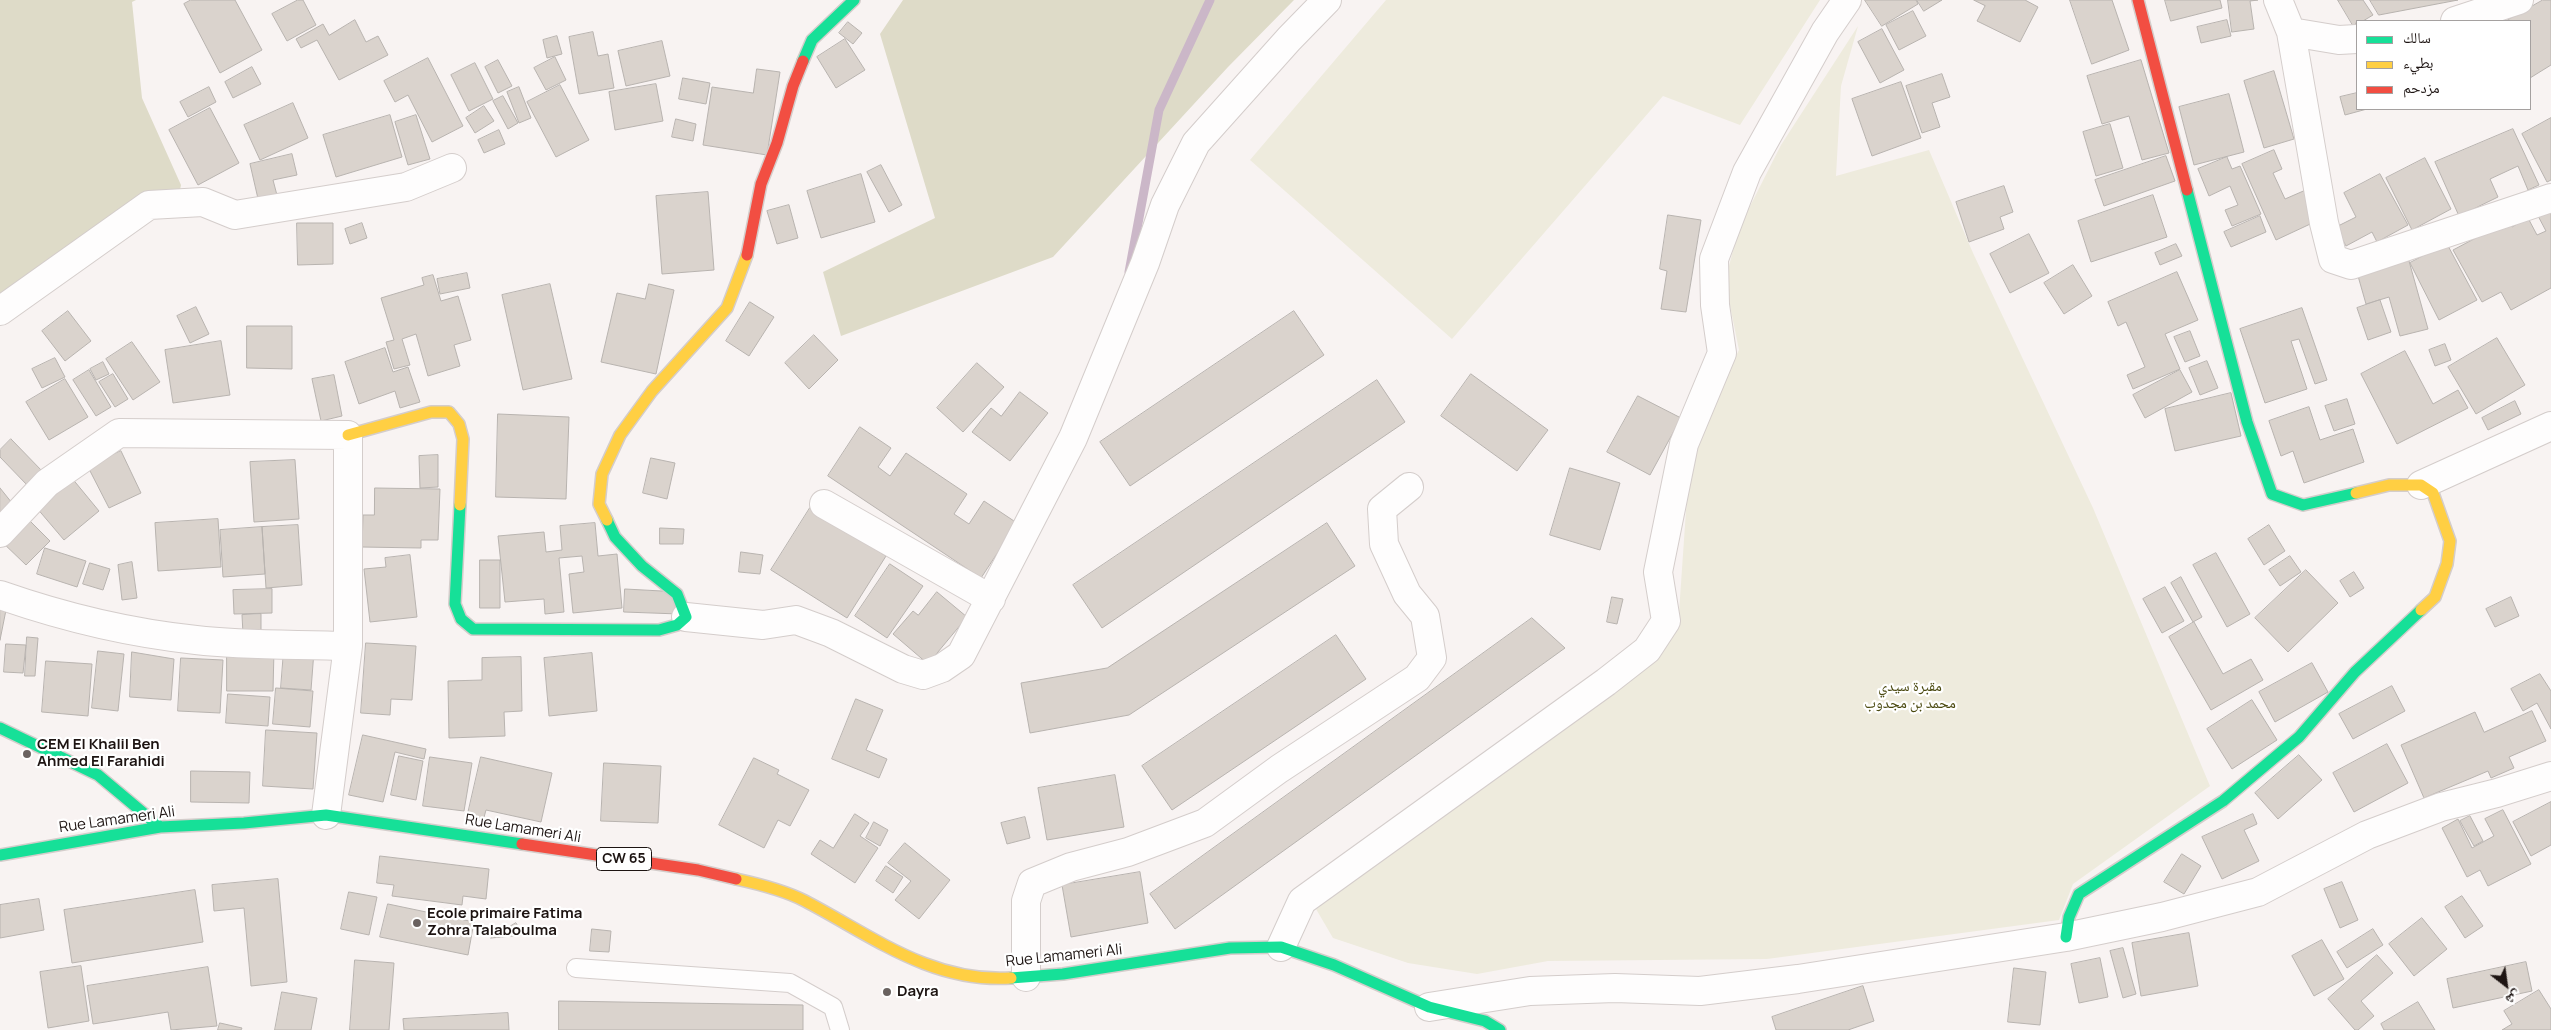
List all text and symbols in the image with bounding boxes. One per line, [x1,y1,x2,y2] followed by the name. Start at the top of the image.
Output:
[2356,20,2531,110] legend
[2403,27,2431,48] text: سالك
[2403,52,2433,73] text: بطيء
[2403,77,2440,98] text: مزدحم
[1864,678,1956,713] park label: مقبرة سيدي محمد بن مجدوب
[37,736,165,771] place label: CEM El Khalil Ben Ahmed El Farahidi
[21,748,33,760] marker: CEM El Khalil Ben Ahmed El Farahidi
[58,803,176,837] street label: Rue Lamameri Ali
[464,811,582,847] street label: Rue Lamameri Ali
[596,848,652,871] road number: CW 65
[427,905,582,940] place label: Ecole primaire Fatima Zohra Talaboulma
[411,917,423,929] marker: Ecole primaire Fatima Zohra Talaboulma
[1005,941,1123,971] street label: Rue Lamameri Ali
[2481,960,2531,1010] north arrow
[897,983,939,1001] place label: Dayra
[881,986,893,998] marker: Dayra
[2503,986,2525,1010] text: ش

